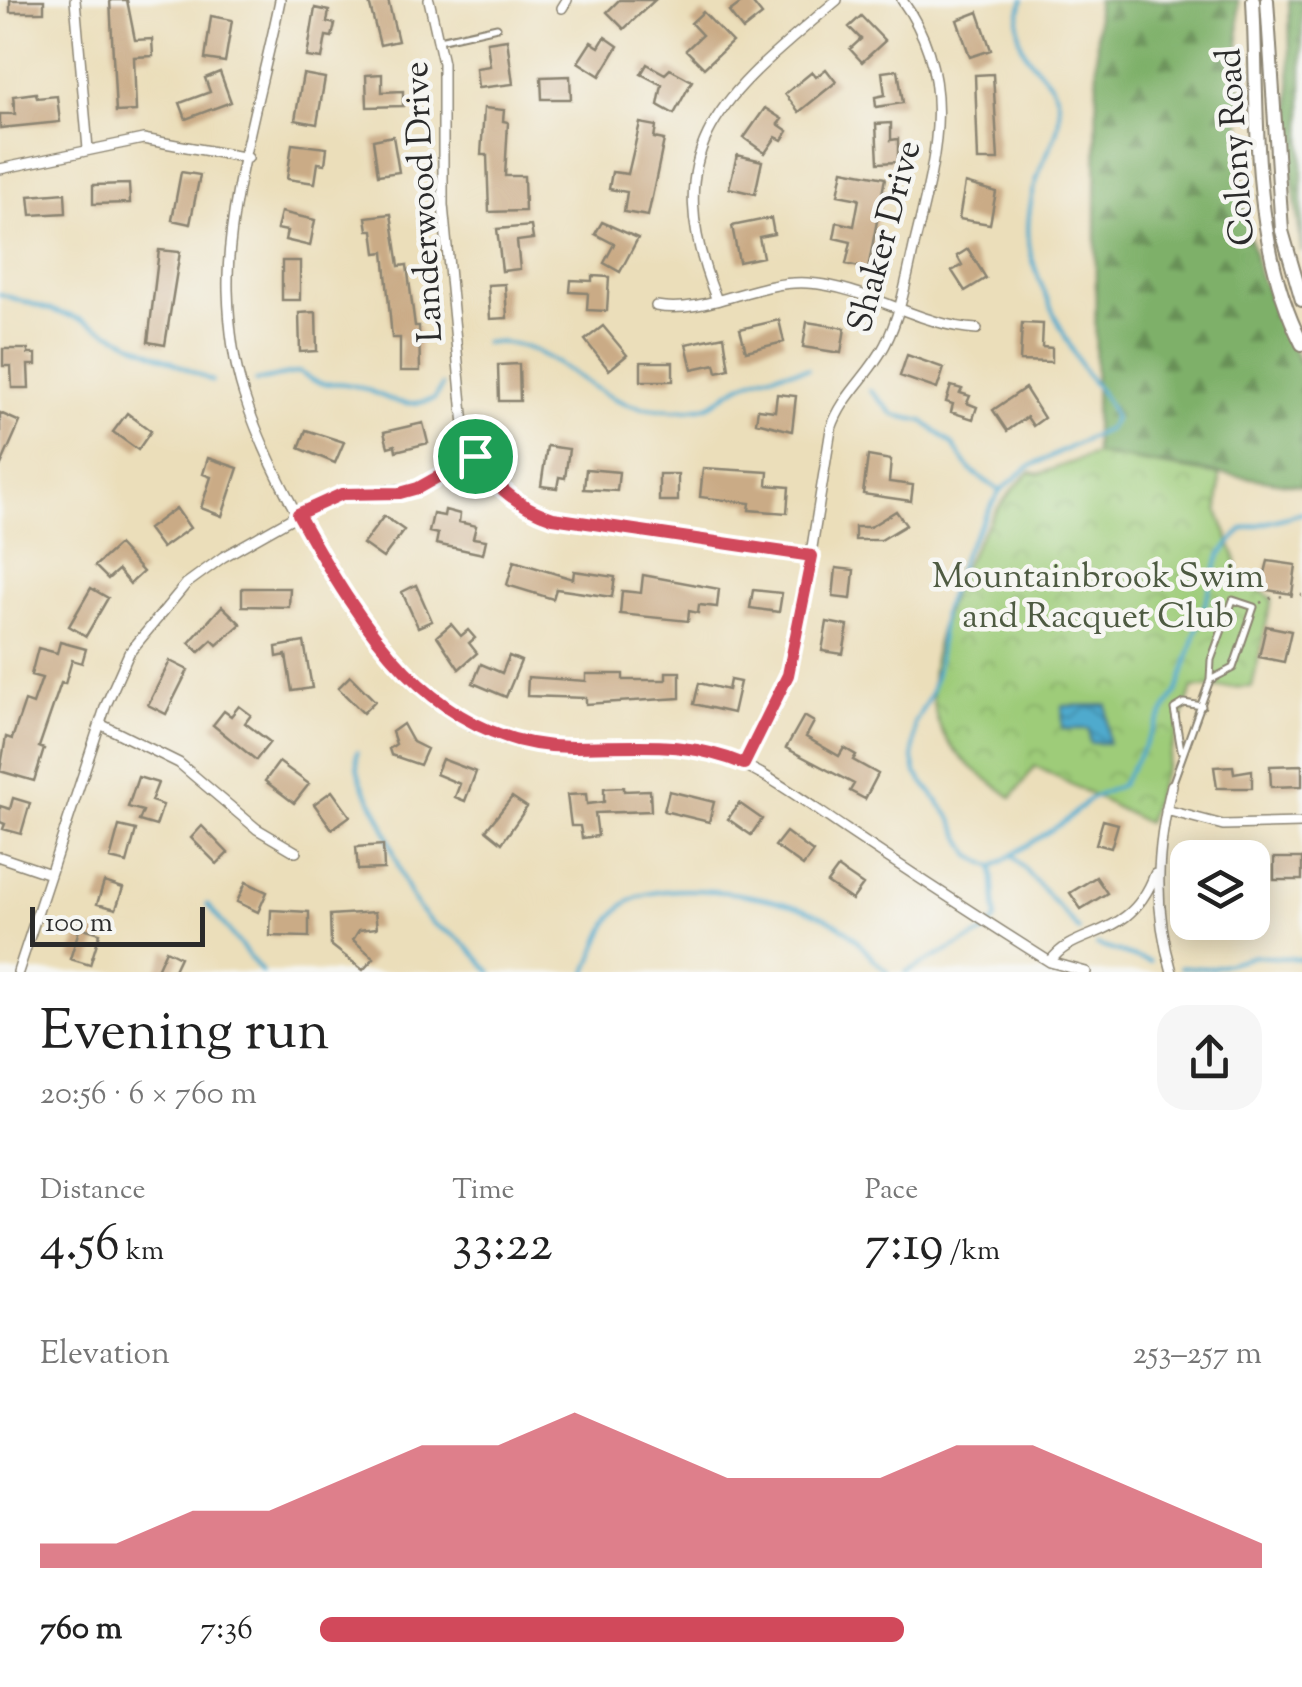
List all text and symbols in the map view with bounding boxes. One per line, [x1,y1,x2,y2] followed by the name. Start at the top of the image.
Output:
[1205,46,1270,247] street label: Colony Road
[393,60,458,344] street label: Landerwood Drive
[836,135,937,339] street label: Shaker Drive
[433,414,518,499] pin
[448,429,503,484] icon: arrive
[932,553,1264,644] park label: Mountainbrook Swim and Racquet Club
[1170,840,1270,940] map controls
[1170,840,1270,940] button: layers
[30,902,205,946] scale bar
[45,904,113,944] text: 100 m
[40,995,329,1074] text: Evening run
[1157,1005,1262,1110] button: share
[40,1072,257,1118] text: 20:56 · 6 × 760 m
[40,1171,146,1211] text: Distance
[452,1171,515,1211] text: Time
[865,1171,918,1211] text: Pace
[40,1211,120,1283] text: 4.56
[452,1211,553,1283] text: 33:22
[865,1211,944,1283] text: 7:19
[120,1232,164,1272] text: km
[944,1232,1000,1272] text: /km
[40,1332,170,1378] text: Elevation
[1133,1332,1262,1378] text: 253–257 m
[40,1607,122,1653] text: 760 m
[200,1607,253,1653] text: 7:36

